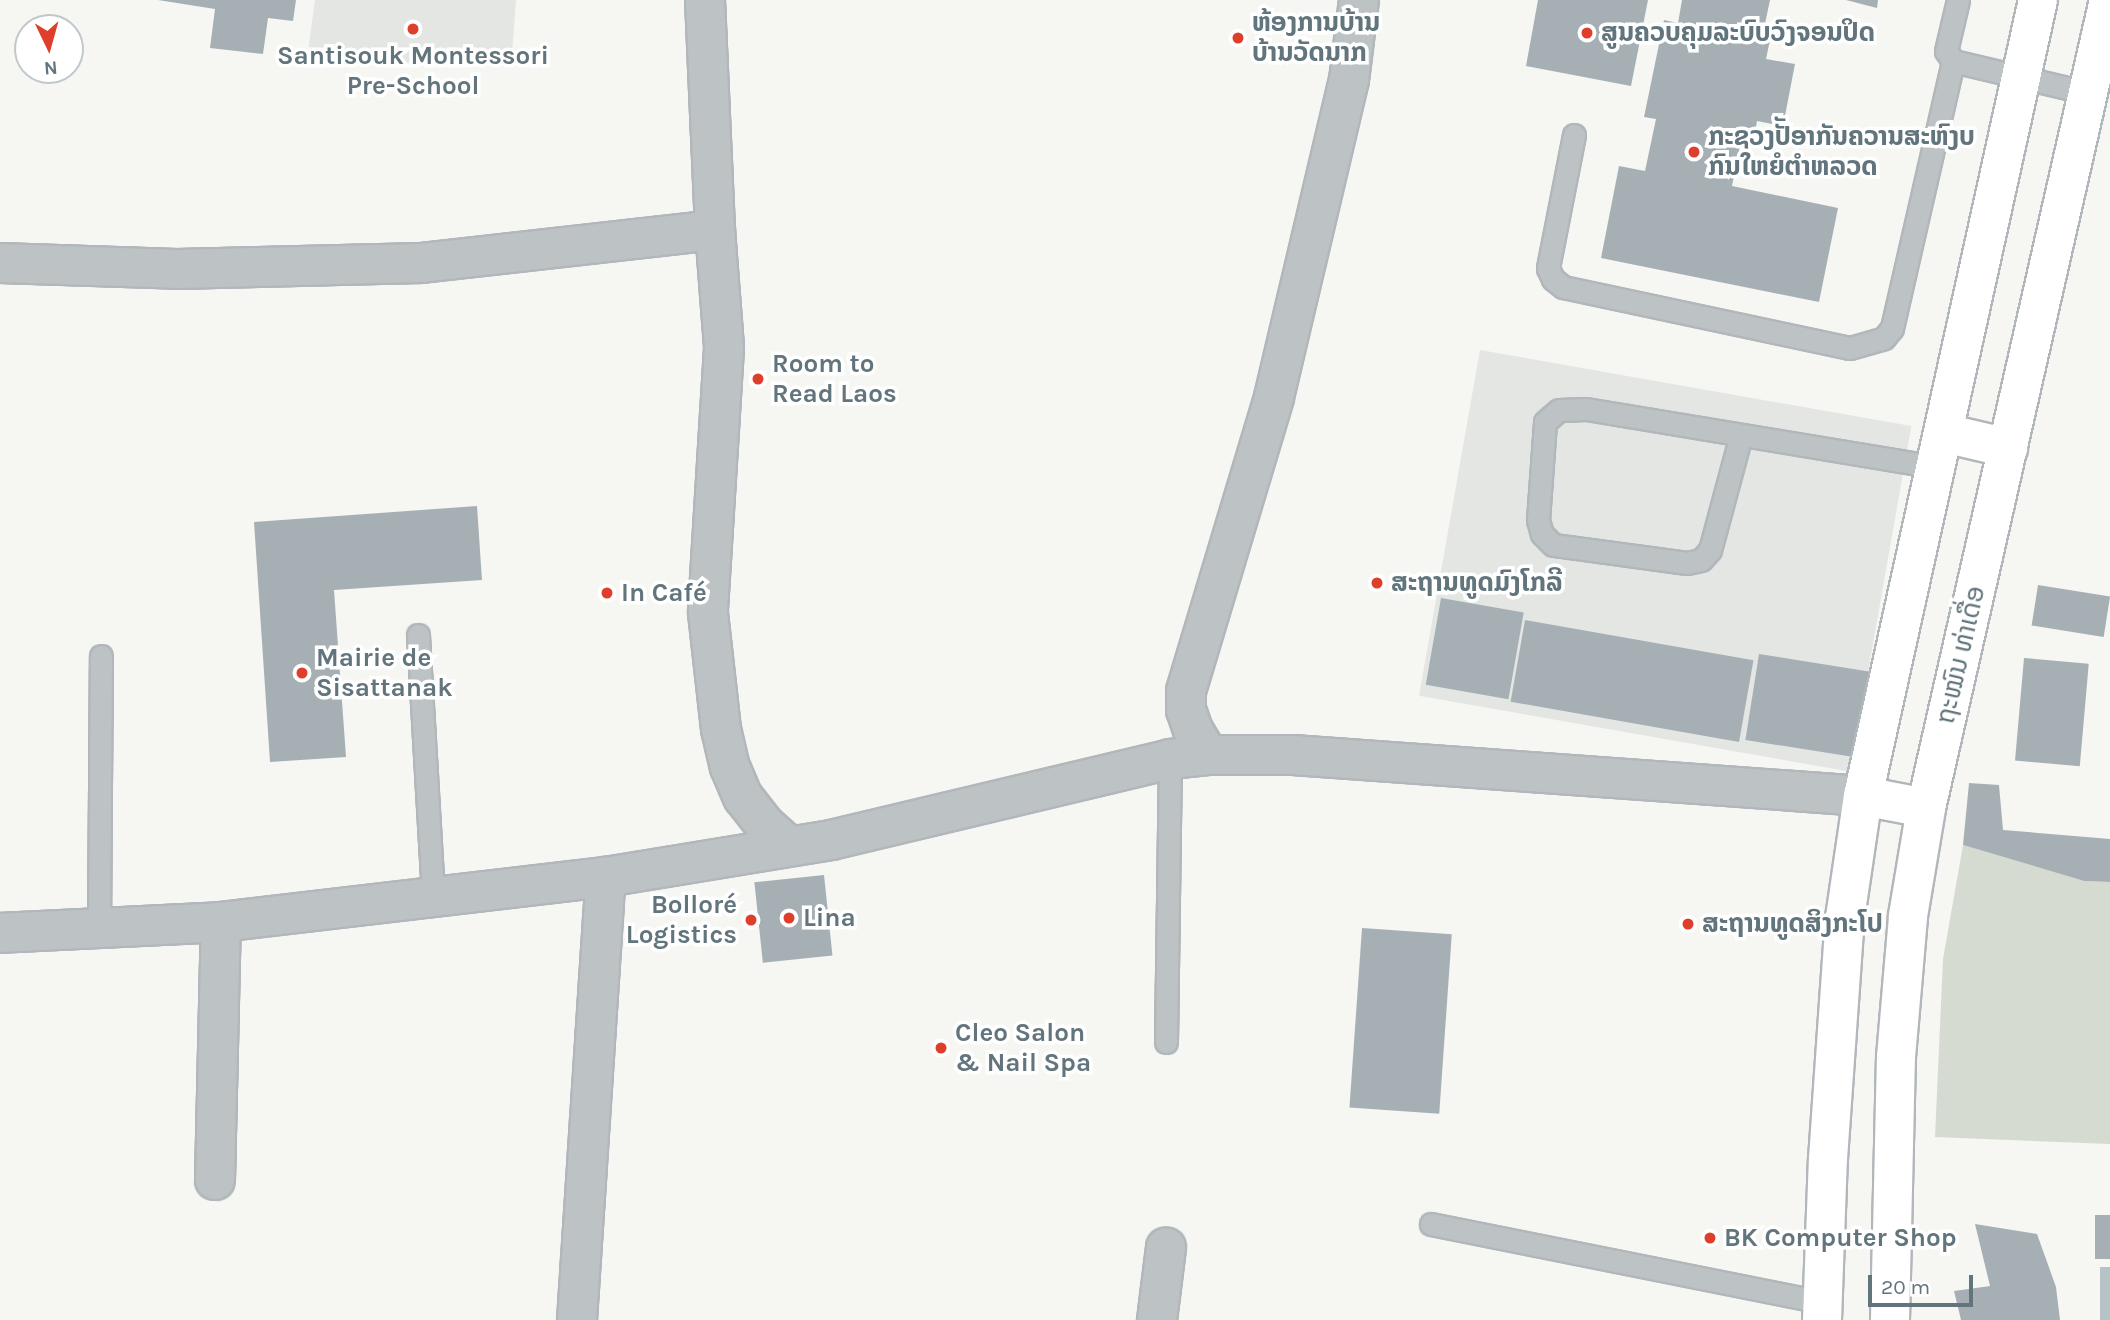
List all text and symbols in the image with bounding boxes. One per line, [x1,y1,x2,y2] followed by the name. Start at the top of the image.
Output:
[1252,7,1380,68] place label: ຫ້ອງການບ້ານ ບ້ານວັດນາກ
[14,14,84,84] north arrow
[1601,17,1875,49] place label: ສູນຄວບຄຸມລະບົບວົງຈອນປິດ
[405,21,421,37] marker: Santisouk Montessori Pre-School
[1579,25,1595,41] marker: ສູນຄວບຄຸມລະບົບວົງຈອນປິດ
[1230,30,1246,46] marker: ຫ້ອງການບ້ານ ບ້ານວັດນາກ
[277,40,549,102] place label: Santisouk Montessori Pre-School
[43,56,58,79] text: N
[1708,121,1975,182] place label: ກະຊວງປັັອາກັນຄວານສະຫົງບ ກົນໃຫຍໍຕຳຫລວດ
[1686,144,1702,160] marker: ກະຊວງປັັອາກັນຄວານສະຫົງບ ກົນໃຫຍໍຕຳຫລວດ
[772,348,897,410] place label: Room to Read Laos
[750,371,766,387] marker: Room to Read Laos
[1391,567,1563,599] place label: ສະຖານທູດມົງໂກລີ
[1369,575,1385,591] marker: ສະຖານທູດມົງໂກລີ
[621,577,707,609] place label: In Café
[1930,583,1992,727] street label: ຖະໝົນ ທ່າເດື່ອ
[599,585,615,601] marker: In Café
[316,642,453,704] place label: Mairie de Sisattanak
[294,665,310,681] marker: Mairie de Sisattanak
[626,889,737,950] place label: Bolloré Logistics
[803,902,856,934] place label: Lina
[1702,908,1883,940] place label: ສະຖານທູດສິງກະໂປ
[781,910,797,926] marker: Lina
[743,912,759,928] marker: Bolloré Logistics
[1680,916,1696,932] marker: ສະຖານທູດສິງກະໂປ
[955,1017,1091,1078] place label: Cleo Salon & Nail Spa
[933,1040,949,1056] marker: Cleo Salon & Nail Spa
[1724,1222,1957,1254] place label: BK Computer Shop
[1702,1230,1718,1246] marker: BK Computer Shop
[1872,1260,1977,1304] scale bar
[1881,1275,1930,1299] text: 20 m

